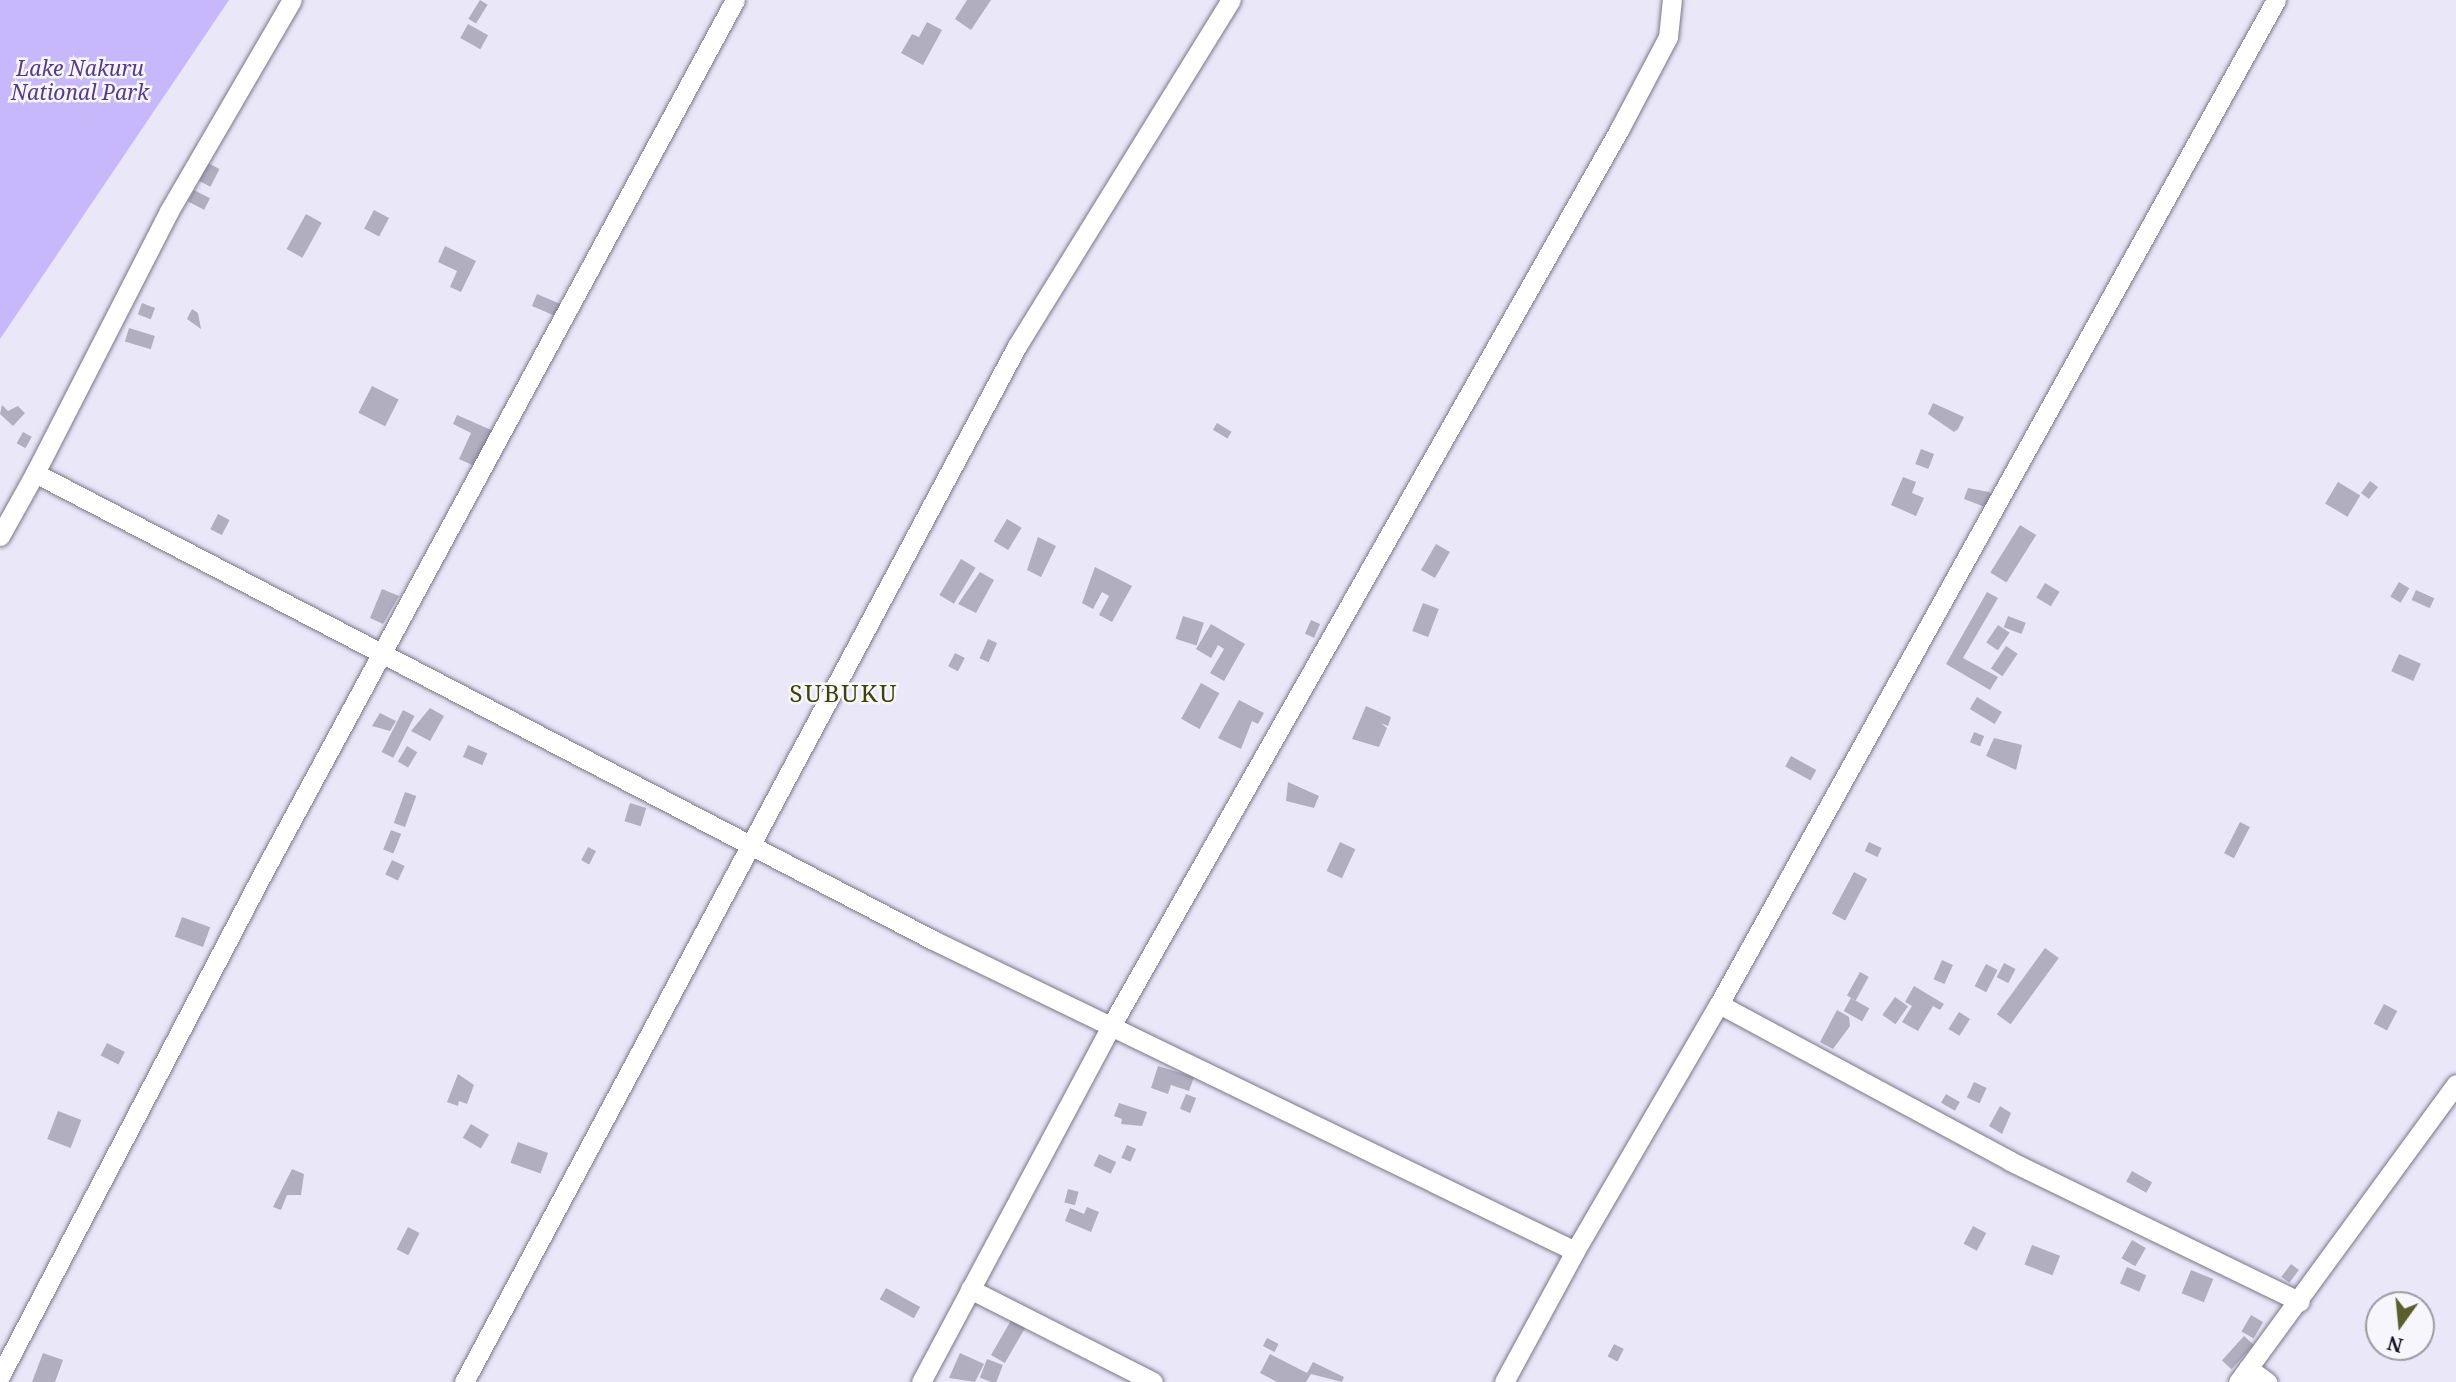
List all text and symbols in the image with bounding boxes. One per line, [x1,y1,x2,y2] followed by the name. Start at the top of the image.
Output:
[11,55,149,105] park label: Lake Nakuru National Park
[790,679,898,707] district label: SUBUKU
[2365,1291,2435,1361] north arrow
[2384,1330,2406,1359] text: N

